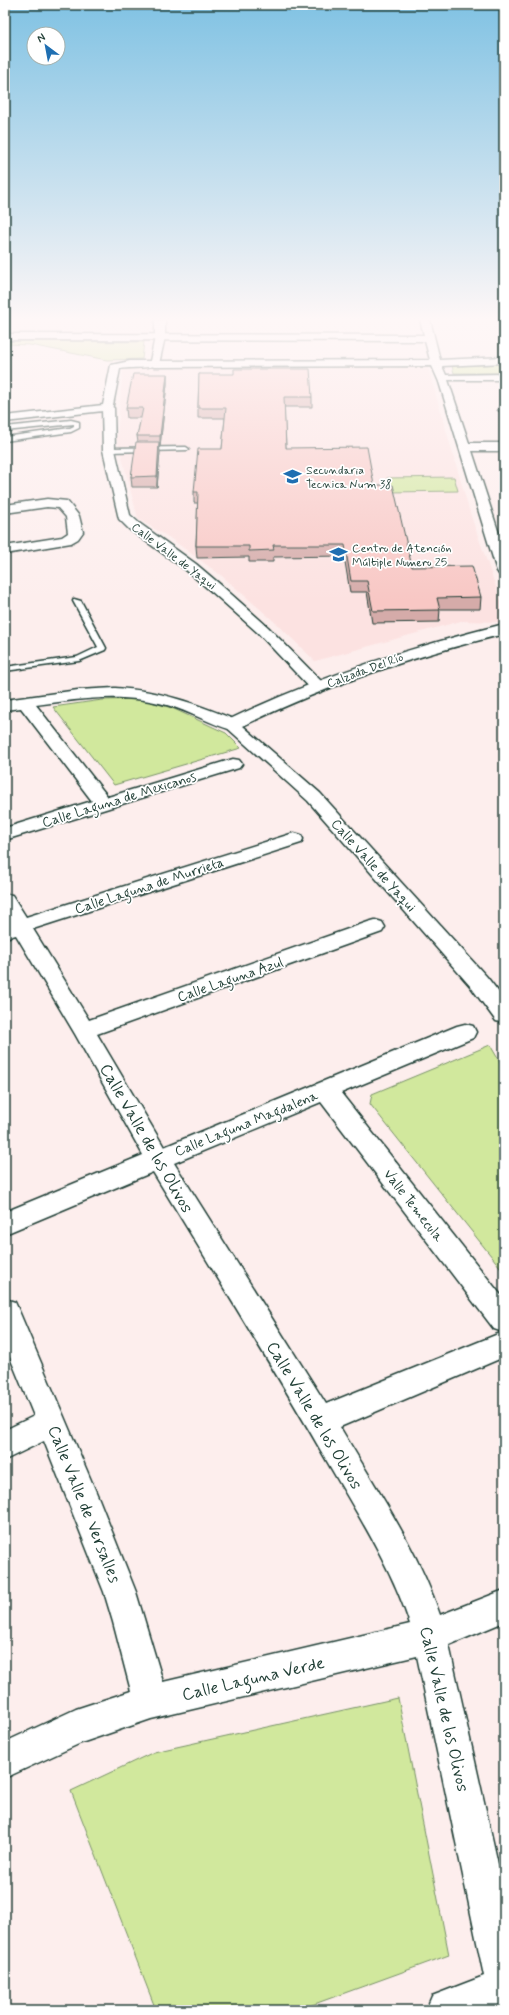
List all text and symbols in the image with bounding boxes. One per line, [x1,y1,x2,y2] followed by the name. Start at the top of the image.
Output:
[26,26,66,66] north arrow
[34,30,48,46] text: N
[306,463,392,493] place label: Secundaria Tecnica Num 38
[283,467,303,487] school or university icon: Secundaria Tecnica Num 38
[128,520,219,594] street label: Calle Valle de Yaqui
[352,541,452,571] place label: Centro de Atención Múltiple Numero 25
[329,545,349,565] school or university icon: Centro de Atención Múltiple Numero 25
[325,650,406,692] street label: Calzada Del Río
[40,768,200,834] street label: Calle Laguna de Mexicanos
[327,815,420,916] street label: Calle Valle de Yaqui
[73,853,227,920] street label: Calle Laguna de Murrieta
[175,953,286,1008] street label: Calle Laguna Azul
[94,1060,198,1218] street label: Calle Valle de los Olivos
[172,1087,322,1163] street label: Calle Laguna Magdalena
[379,1166,447,1246] street label: Valle Temecula
[261,1337,367,1494] street label: Calle Valle de los Olivos
[42,1422,126,1587] street label: Calle Valle de Versalles
[414,1624,474,1794] street label: Calle Valle de los Olivos
[180,1652,327,1709] street label: Calle Laguna Verde

